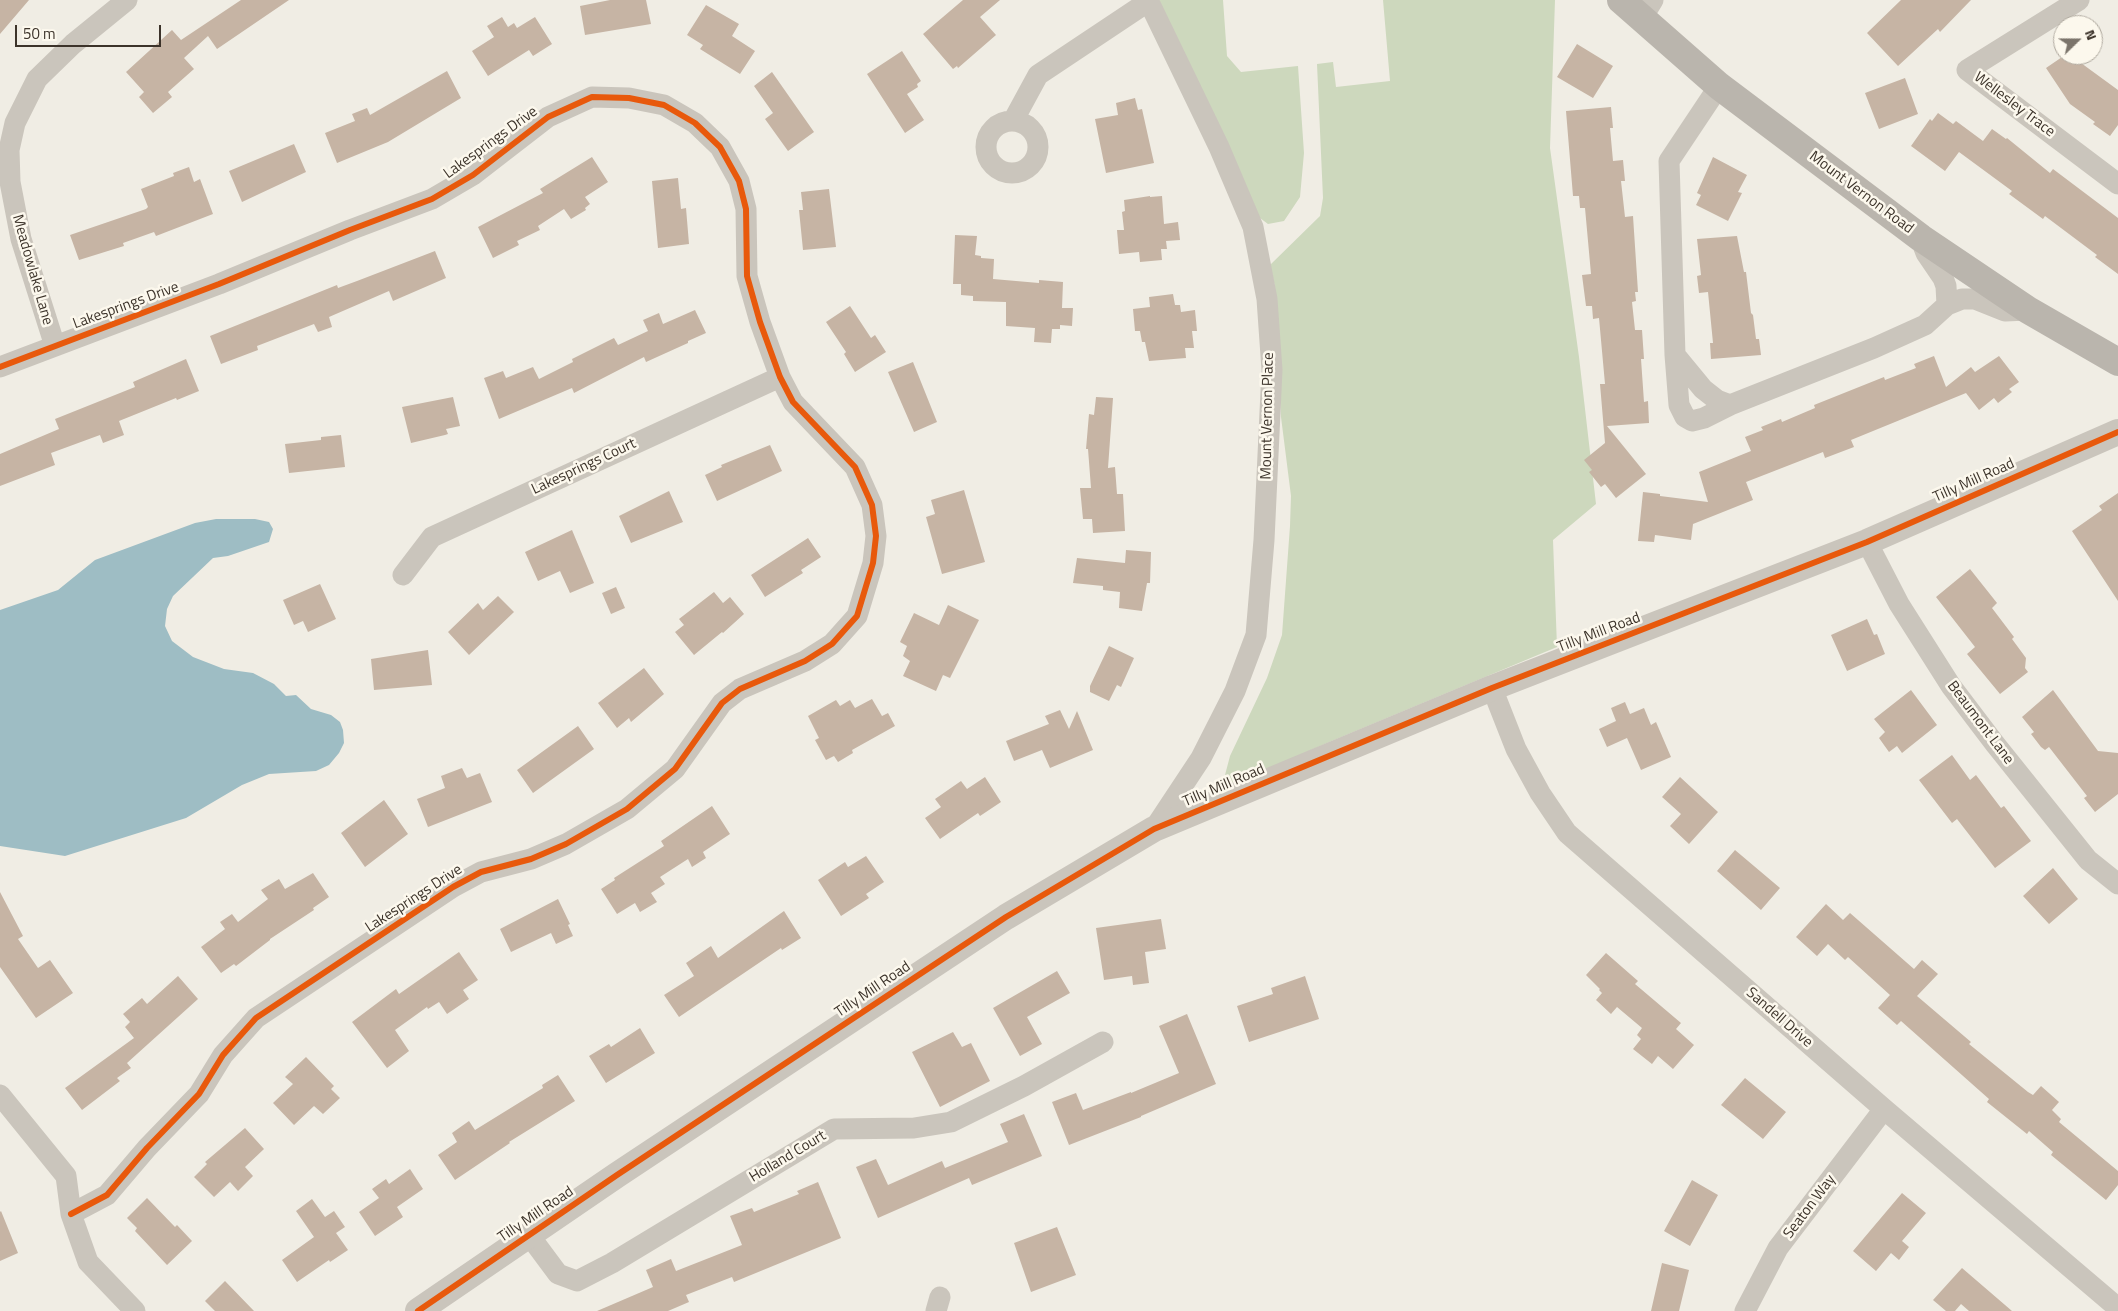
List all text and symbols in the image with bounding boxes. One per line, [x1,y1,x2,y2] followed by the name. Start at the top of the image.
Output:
[18,15,164,47] scale bar
[2053,15,2103,65] north arrow
[23,22,56,45] text: 50 m
[2080,26,2103,43] text: N
[1970,69,2058,141] street label: Wellesley Trace
[441,103,541,183] street label: Lakesprings Drive
[1805,148,1917,238] street label: Mount Vernon Road
[8,213,56,327] street label: Meadowlake Lane
[71,278,181,334] street label: Lakesprings Drive
[1258,352,1278,480] street label: Mount Vernon Place
[529,435,639,499] street label: Lakesprings Court
[1930,455,2018,507] street label: Tilly Mill Road
[1555,609,1643,657] street label: Tilly Mill Road
[1943,678,2017,768] street label: Beaumont Lane
[1180,761,1268,811] street label: Tilly Mill Road
[362,861,466,937] street label: Lakesprings Drive
[832,958,914,1022] street label: Tilly Mill Road
[1742,984,1816,1052] street label: Sandell Drive
[746,1127,830,1187] street label: Holland Court
[1780,1171,1840,1243] street label: Seaton Way
[495,1183,577,1247] street label: Tilly Mill Road

